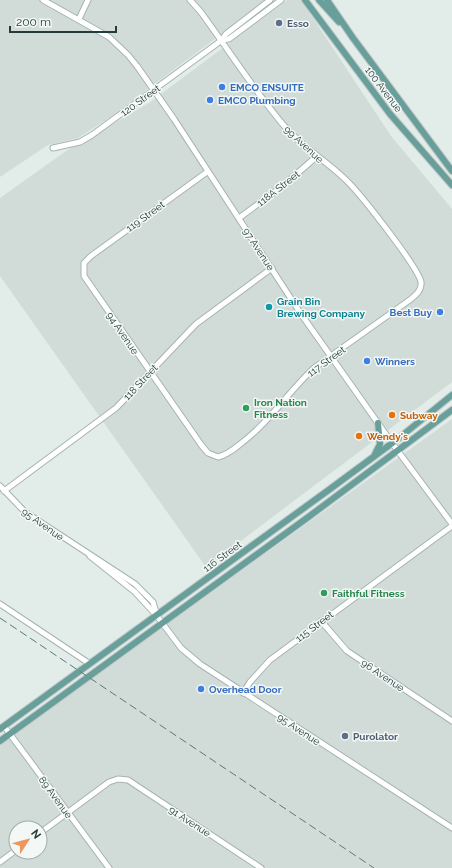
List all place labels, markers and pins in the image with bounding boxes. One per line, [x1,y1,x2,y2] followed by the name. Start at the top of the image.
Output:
[274,18,284,28] marker: Esso
[287,18,309,29] place label: Esso
[217,82,227,92] marker: EMCO ENSUITE
[230,82,304,93] place label: EMCO ENSUITE
[205,95,215,105] marker: EMCO Plumbing
[218,95,296,106] place label: EMCO Plumbing
[277,296,365,319] place label: Grain Bin Brewing Company
[264,302,274,312] marker: Grain Bin Brewing Company
[390,307,432,318] place label: Best Buy
[435,307,445,317] marker: Best Buy
[362,356,372,366] marker: Winners
[375,356,415,367] place label: Winners
[254,397,307,420] place label: Iron Nation Fitness
[241,403,251,413] marker: Iron Nation Fitness
[387,410,397,420] marker: Subway
[400,410,438,421] place label: Subway
[354,431,364,441] marker: Wendy's
[367,431,408,442] place label: Wendy's
[319,588,329,598] marker: Faithful Fitness
[332,588,405,599] place label: Faithful Fitness
[196,684,206,694] marker: Overhead Door
[209,684,282,695] place label: Overhead Door
[340,731,350,741] marker: Purolator
[353,731,398,742] place label: Purolator

